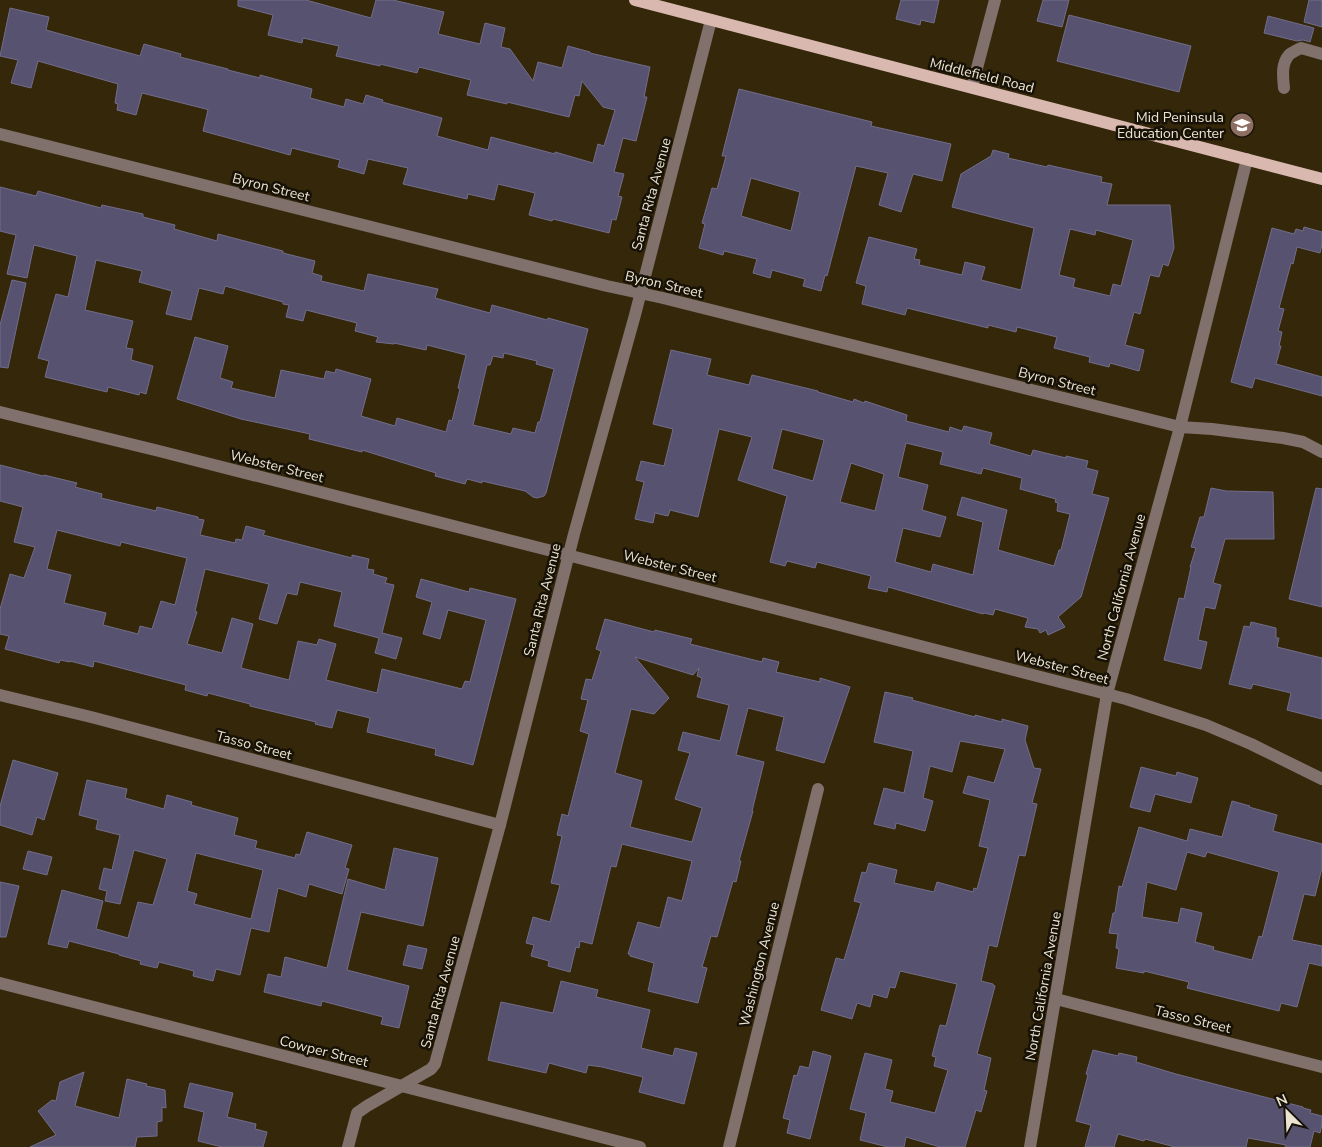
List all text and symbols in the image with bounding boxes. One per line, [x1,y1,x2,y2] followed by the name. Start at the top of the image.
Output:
[928,53,1036,98] street label: Middlefield Road
[1117,108,1224,143] place label: Mid Peninsula Education Center
[1229,112,1255,138] school or university icon: Mid Peninsula Education Center
[627,136,676,253] street label: Santa Rita Avenue
[230,169,312,206] street label: Byron Street
[623,266,705,303] street label: Byron Street
[1016,363,1098,400] street label: Byron Street
[228,446,326,487] street label: Webster Street
[1093,512,1150,663] street label: North California Avenue
[519,542,566,659] street label: Santa Rita Avenue
[621,546,719,587] street label: Webster Street
[1013,646,1111,689] street label: Webster Street
[214,726,294,765] street label: Tasso Street
[735,900,784,1028] street label: Washington Avenue
[1021,910,1066,1062] street label: North California Avenue
[416,934,465,1051] street label: Santa Rita Avenue
[1153,1001,1233,1038] street label: Tasso Street
[278,1031,370,1072] street label: Cowper Street
[1262,1087,1312,1137] north arrow
[1273,1090,1291,1111] text: N

